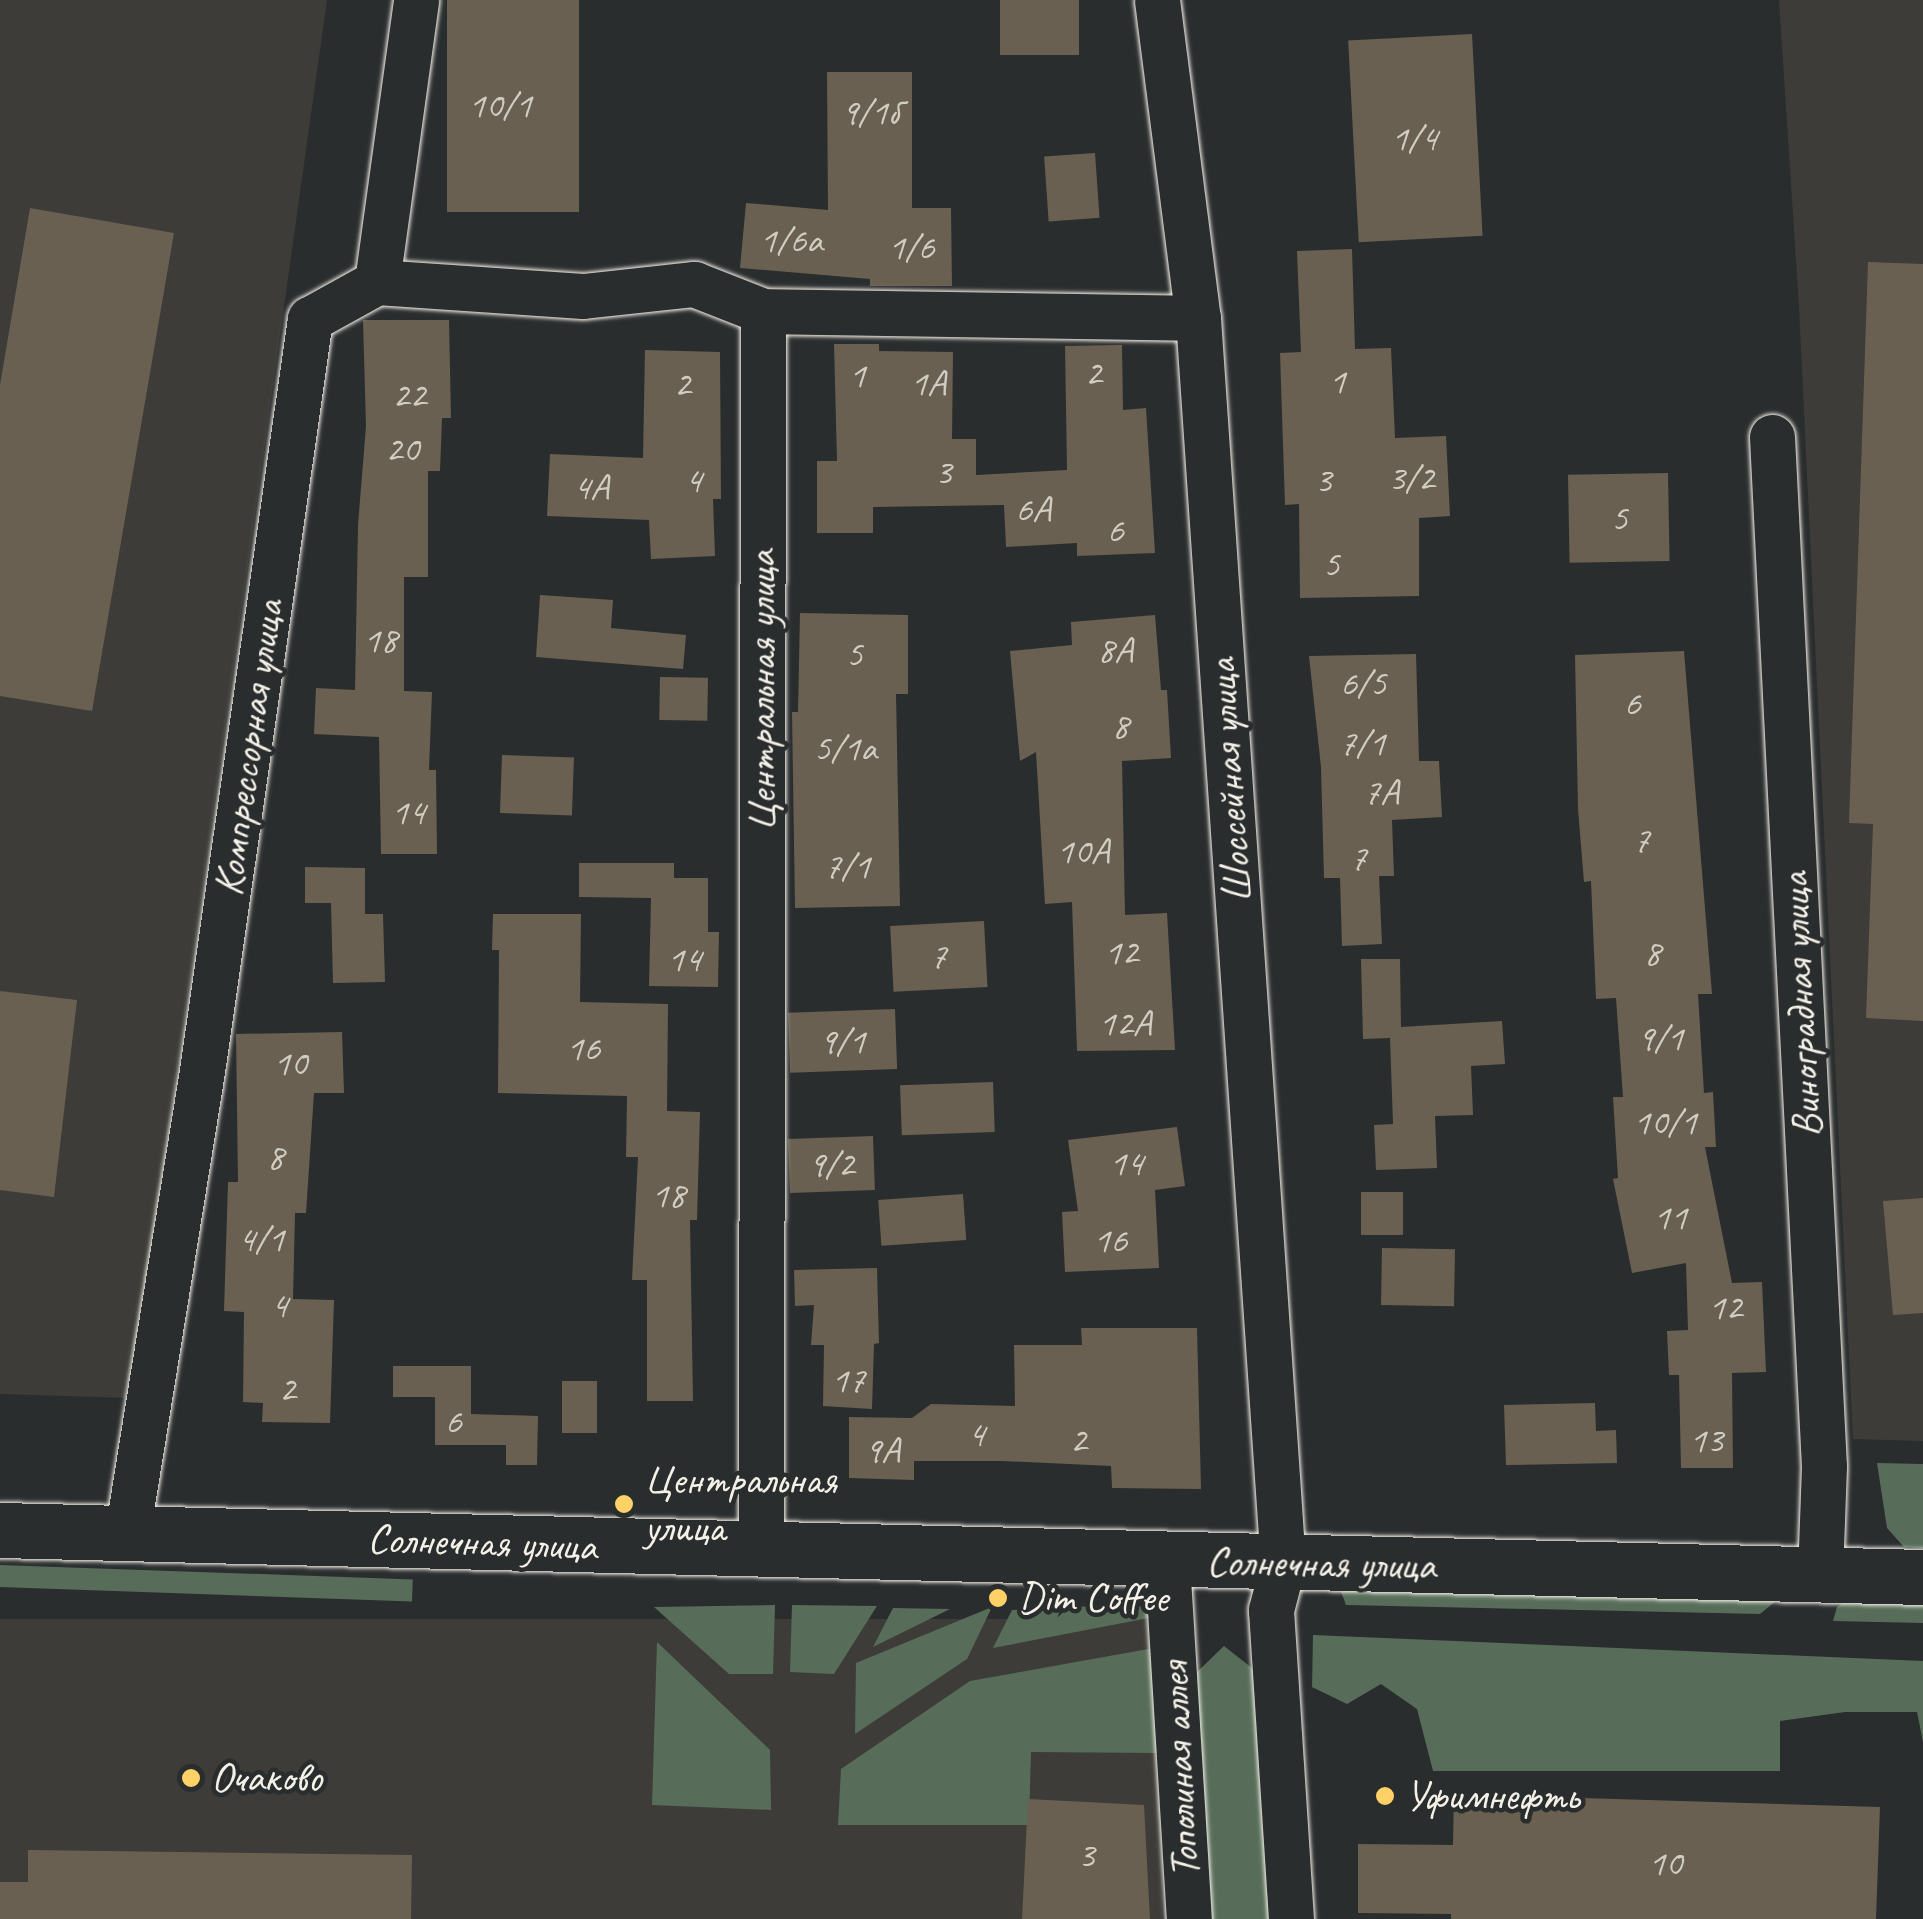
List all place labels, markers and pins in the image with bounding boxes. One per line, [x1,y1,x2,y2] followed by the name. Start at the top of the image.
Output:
[644,1455,837,1554] place label: Центральная улица
[613,1493,635,1515] marker: Центральная улица
[1018,1573,1167,1623] place label: Dim Coffee
[987,1587,1009,1609] marker: Dim Coffee
[211,1753,322,1803] place label: Очаково
[180,1767,202,1789] marker: Очаково
[1405,1771,1579,1821] place label: Уфимнефть
[1374,1785,1396,1807] marker: Уфимнефть

